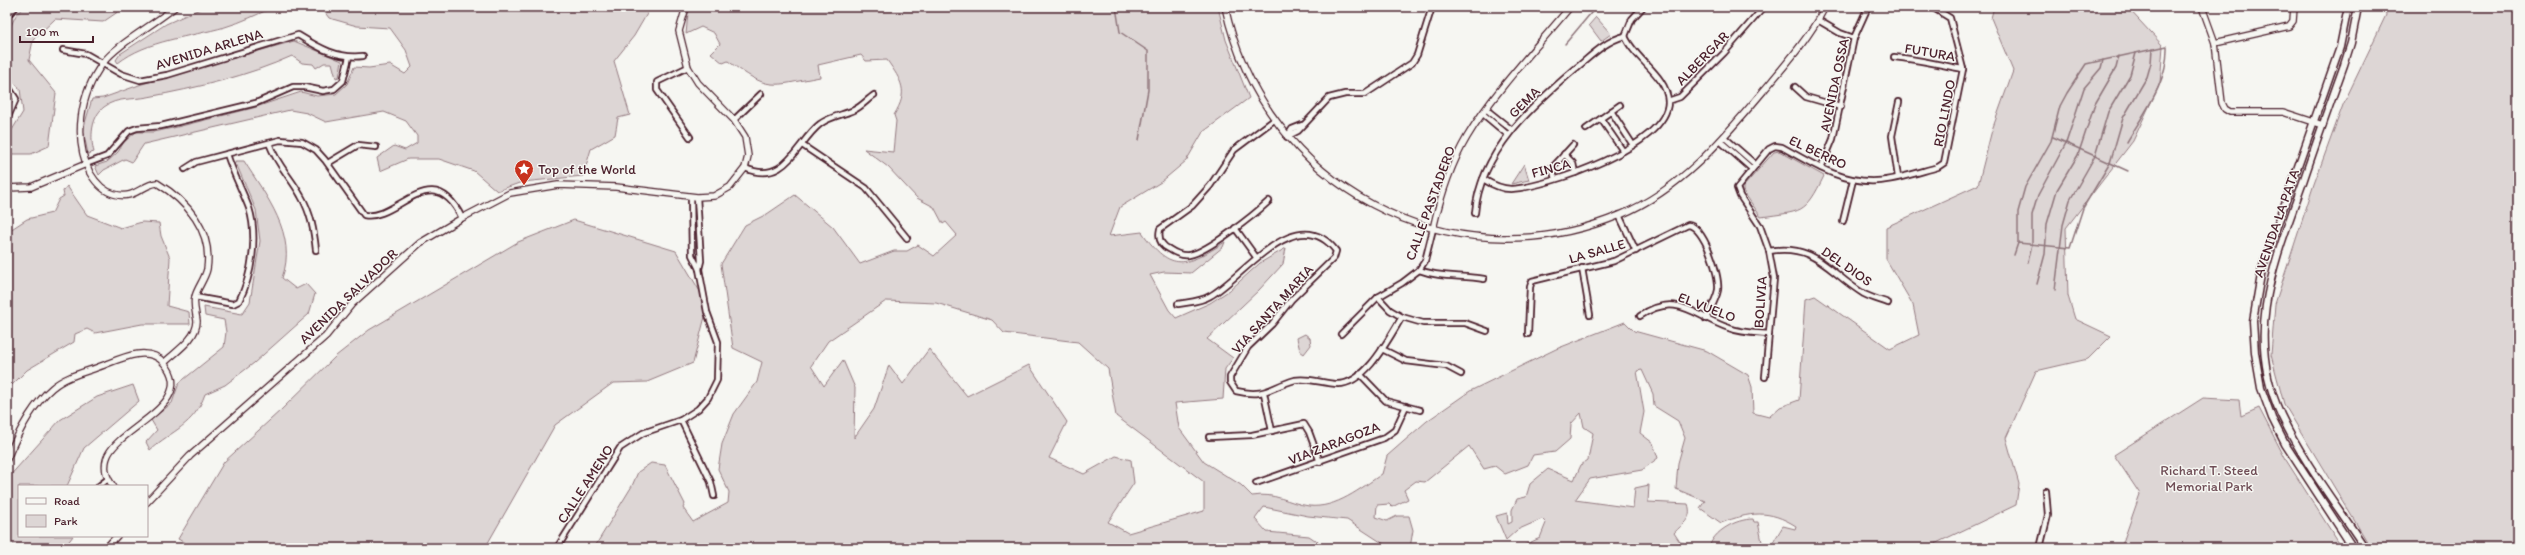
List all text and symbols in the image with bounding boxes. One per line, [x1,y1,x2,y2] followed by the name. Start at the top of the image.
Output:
[20,18,93,44] scale bar
[26,25,59,39] text: 100 m
[153,25,265,74] street label: AVENIDA ARLENA
[1672,28,1733,89] street label: ALBERGAR
[1816,37,1853,134] street label: AVENIDA OSSA
[1903,40,1957,65] street label: FUTURA
[1930,78,1959,148] street label: RIO LINDO
[1505,83,1544,122] street label: GEMA
[1786,132,1849,173] street label: EL BERRO
[1402,144,1459,263] street label: CALLE PASTADERO
[1530,155,1573,182] street label: FINCA
[513,158,535,186] place icon: Top of the World
[538,161,636,178] place label: Top of the World
[2250,167,2303,280] street label: AVENIDA LA PATA
[1567,235,1628,268] street label: LA SALLE
[1818,243,1875,290] street label: DEL DIOS
[296,245,401,348] street label: AVENIDA SALVADOR
[1228,261,1317,357] street label: VIA SANTA MARIA
[1750,275,1771,329] street label: BOLIVIA
[1676,289,1738,326] street label: EL VUELO
[1286,418,1382,469] street label: VIA ZARAGOZA
[554,442,617,527] street label: CALLE AMENO
[2160,462,2258,495] park label: Richard T. Steed Memorial Park
[18,485,148,537] legend
[54,494,80,508] text: Road
[54,514,78,528] text: Park

